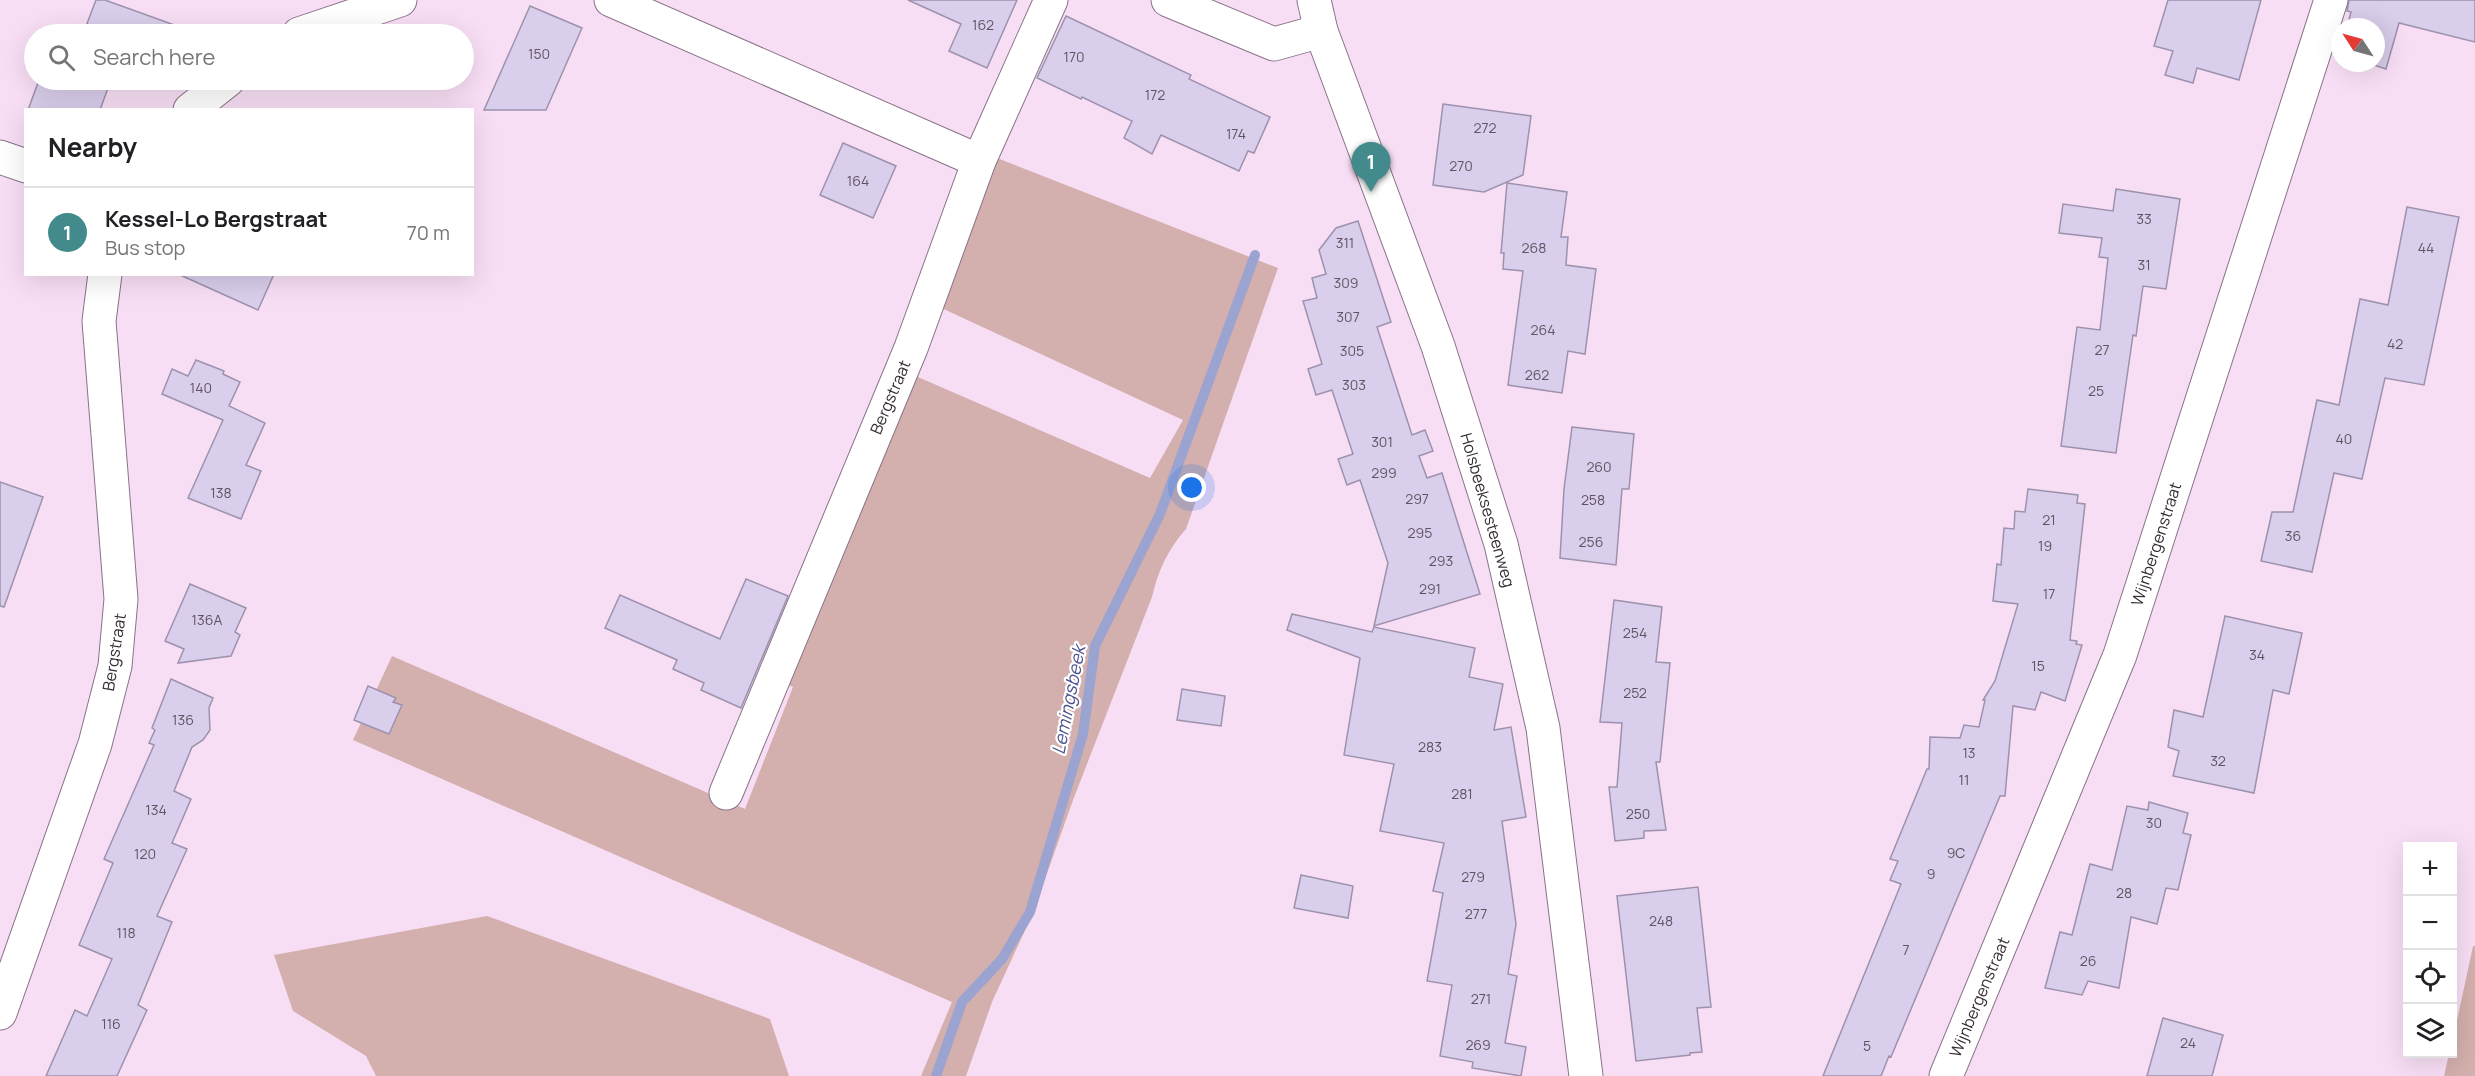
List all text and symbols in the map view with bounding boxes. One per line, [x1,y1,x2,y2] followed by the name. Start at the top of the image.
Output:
[972,15,994,34] house number: 162
[2331,18,2385,72] north arrow
[24,24,474,90] search box
[45,41,78,74] icon: search
[93,42,215,72] text: Search here
[528,44,550,63] house number: 150
[1063,47,1085,66] house number: 170
[1145,85,1165,104] house number: 172
[1474,118,1497,137] house number: 272
[1226,124,1246,143] house number: 174
[48,129,137,165] text: Nearby
[1352,142,1390,192] pin: 1
[1449,156,1473,175] house number: 270
[847,171,869,190] house number: 164
[105,204,328,234] text: Kessel-Lo Bergstraat
[2136,209,2152,228] house number: 33
[63,219,72,246] text: 1
[407,219,450,246] text: 70 m
[1336,233,1354,252] house number: 311
[105,234,185,261] text: Bus stop
[1522,238,1546,257] house number: 268
[2418,238,2434,257] house number: 44
[2137,255,2151,274] house number: 31
[1334,273,1358,292] house number: 309
[1336,307,1360,326] house number: 307
[1531,320,1555,339] house number: 264
[2387,334,2403,353] house number: 42
[2094,340,2110,359] house number: 27
[1340,341,1364,360] house number: 305
[865,357,915,437] street label: Bergstraat
[1525,365,1549,384] house number: 262
[1342,375,1366,394] house number: 303
[190,378,212,397] house number: 140
[2088,381,2104,400] house number: 25
[2336,429,2352,448] house number: 40
[1455,430,1521,590] street label: Holsbeeksesteenweg
[1371,432,1393,451] house number: 301
[1586,457,1612,476] house number: 260
[1371,463,1397,482] house number: 299
[1177,473,1206,502] your location
[2126,479,2186,609] street label: Wijnbergenstraat
[210,483,232,502] house number: 138
[1405,489,1429,508] house number: 297
[1581,490,1605,509] house number: 258
[2042,510,2056,529] house number: 21
[1408,523,1432,542] house number: 295
[2285,526,2301,545] house number: 36
[1579,532,1603,551] house number: 256
[2038,536,2052,555] house number: 19
[1429,551,1453,570] house number: 293
[1419,579,1441,598] house number: 291
[2043,584,2055,603] house number: 17
[192,610,223,629] house number: 136A
[97,611,131,693] street label: Bergstraat
[1623,623,1647,642] house number: 254
[1046,640,1091,756] water label: Lemingsbeek
[2249,645,2265,664] house number: 34
[2031,656,2045,675] house number: 15
[1623,683,1647,702] house number: 252
[172,710,194,729] house number: 136
[1418,737,1442,756] house number: 283
[1962,743,1976,762] house number: 13
[2210,751,2226,770] house number: 32
[1959,770,1969,789] house number: 11
[1451,784,1473,803] house number: 281
[145,800,167,819] house number: 134
[1626,804,1650,823] house number: 250
[2146,813,2162,832] house number: 30
[2403,842,2457,1058] map controls
[2403,842,2457,896] button: +
[1947,843,1965,862] house number: 9C
[134,844,156,863] house number: 120
[1927,864,1935,883] house number: 9
[1461,867,1485,886] house number: 279
[2116,883,2132,902] house number: 28
[2403,896,2457,950] button: −
[1465,904,1487,923] house number: 277
[1649,911,1673,930] house number: 248
[116,923,136,942] house number: 118
[1944,933,2014,1061] street label: Wijnbergenstraat
[1902,940,1910,959] house number: 7
[2403,950,2457,1004] button: locate
[2080,951,2096,970] house number: 26
[1471,989,1491,1008] house number: 271
[2403,1004,2457,1058] button: layers
[101,1014,121,1033] house number: 116
[2180,1033,2196,1052] house number: 24
[1465,1035,1491,1054] house number: 269
[1863,1036,1871,1055] house number: 5

